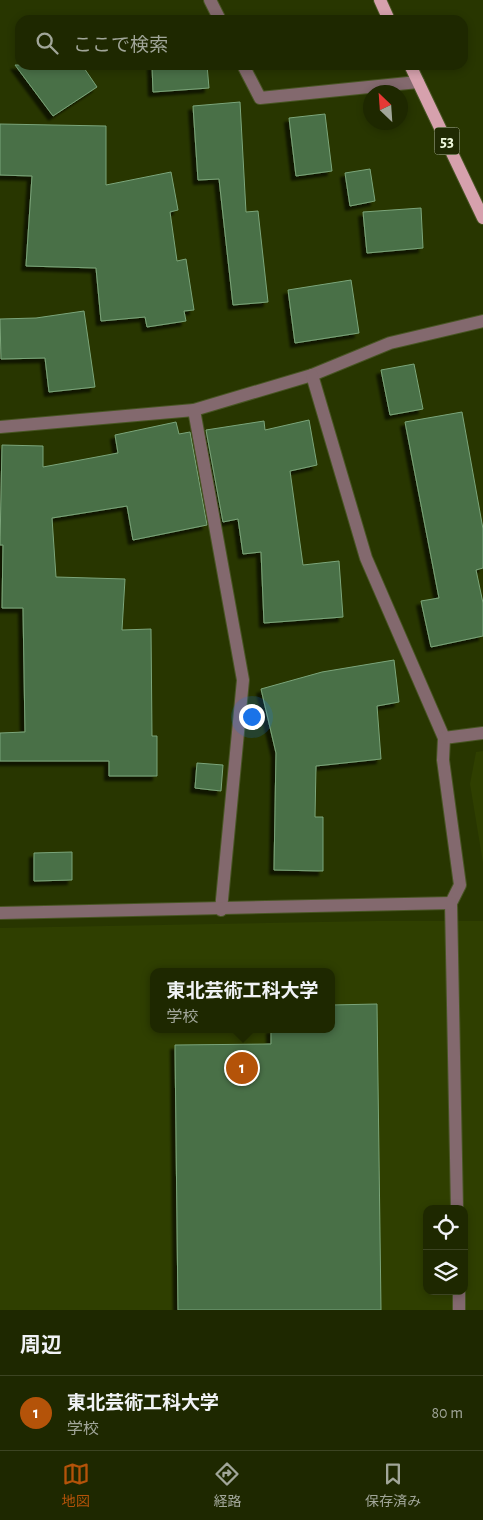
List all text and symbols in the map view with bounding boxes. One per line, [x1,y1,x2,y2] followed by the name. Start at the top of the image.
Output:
[15,15,468,70] search box
[33,29,61,57] icon: search
[73,36,168,55] text: ここで検索
[363,85,408,130] north arrow
[434,128,460,154] road number: 53
[239,704,265,730] your location
[150,968,335,1033] popup
[166,982,319,1001] text: 東北芸術工科大学
[166,1009,199,1025] text: 学校
[226,1049,258,1087] pin: 1
[423,1205,468,1295] map controls
[423,1205,468,1250] button: locate
[423,1250,468,1295] button: layers
[20,1335,62,1356] text: 周辺
[67,1394,219,1413] text: 東北芸術工科大学
[33,1405,39,1421] text: 1
[432,1405,463,1421] text: 80 m
[67,1421,99,1437] text: 学校
[62,1460,90,1511] tab: 地図
[213,1460,241,1511] tab: 経路
[365,1460,421,1511] tab: 保存済み

